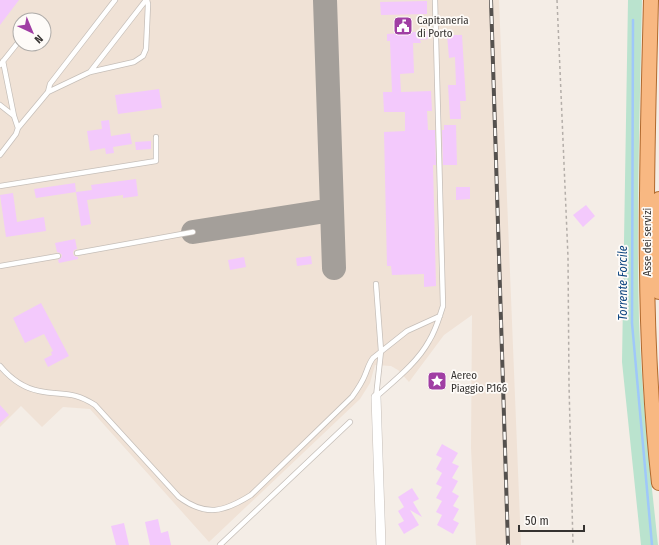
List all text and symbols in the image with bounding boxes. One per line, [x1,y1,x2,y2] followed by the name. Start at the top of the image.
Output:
[12,12,52,52] north arrow
[417,14,469,40] place label: Capitaneria di Porto
[392,15,414,37] public building icon: Capitaneria di Porto
[32,32,45,46] text: N
[641,208,654,276] street label: Asse dei servizi
[616,245,630,321] water label: Torrente Forcile
[451,369,508,395] place label: Aereo Piaggio P.166
[426,370,448,392] place icon: Aereo Piaggio P.166
[519,507,584,533] scale bar
[525,514,549,528] text: 50 m

